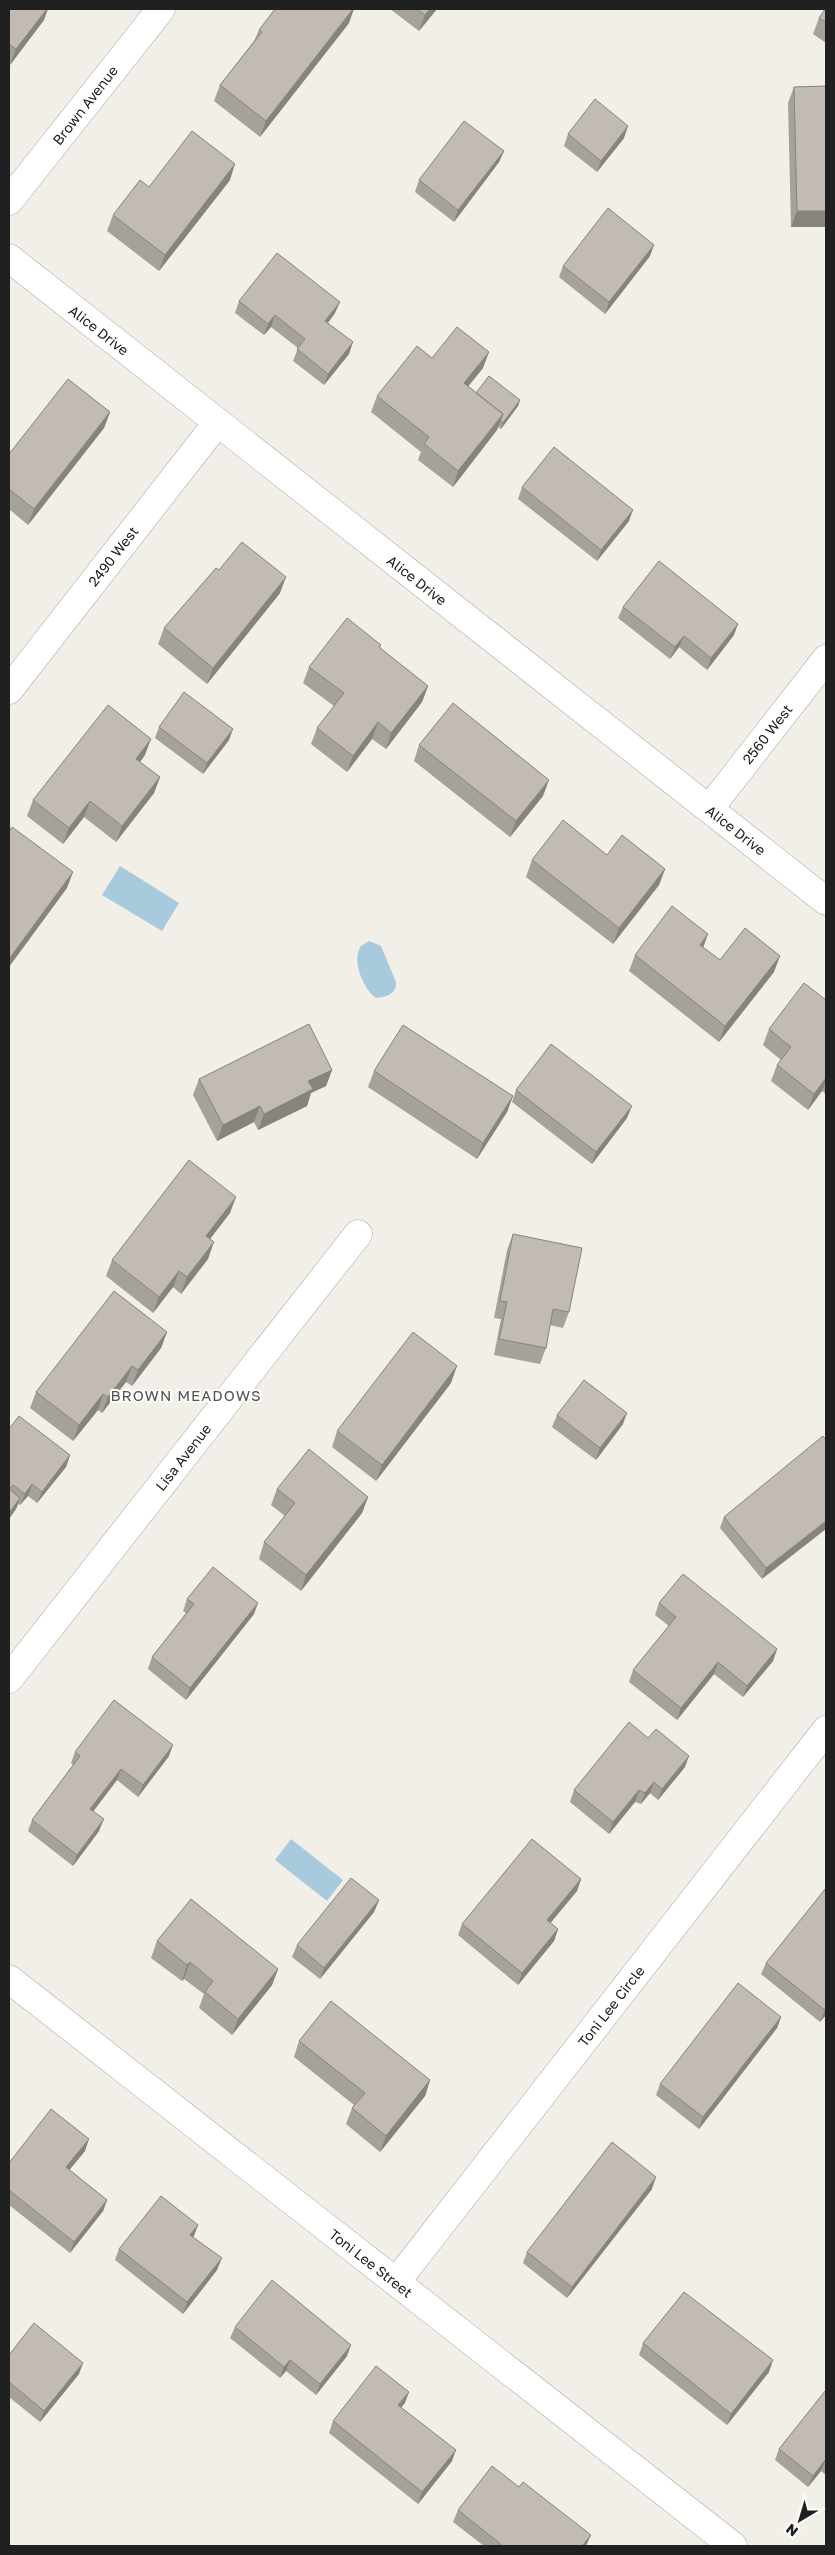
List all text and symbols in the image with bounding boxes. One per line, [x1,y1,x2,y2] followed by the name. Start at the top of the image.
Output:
[49,62,121,148] street label: Brown Avenue
[66,301,132,359] street label: Alice Drive
[84,523,142,589] street label: 2490 West
[384,551,450,609] street label: Alice Drive
[738,701,796,767] street label: 2560 West
[703,801,769,859] street label: Alice Drive
[110,1386,262,1404] district label: BROWN MEADOWS
[152,1420,214,1494] street label: Lisa Avenue
[574,1962,648,2050] street label: Toni Lee Circle
[326,2225,416,2301] street label: Toni Lee Street
[775,2495,825,2545] north arrow
[782,2521,801,2541] text: N

